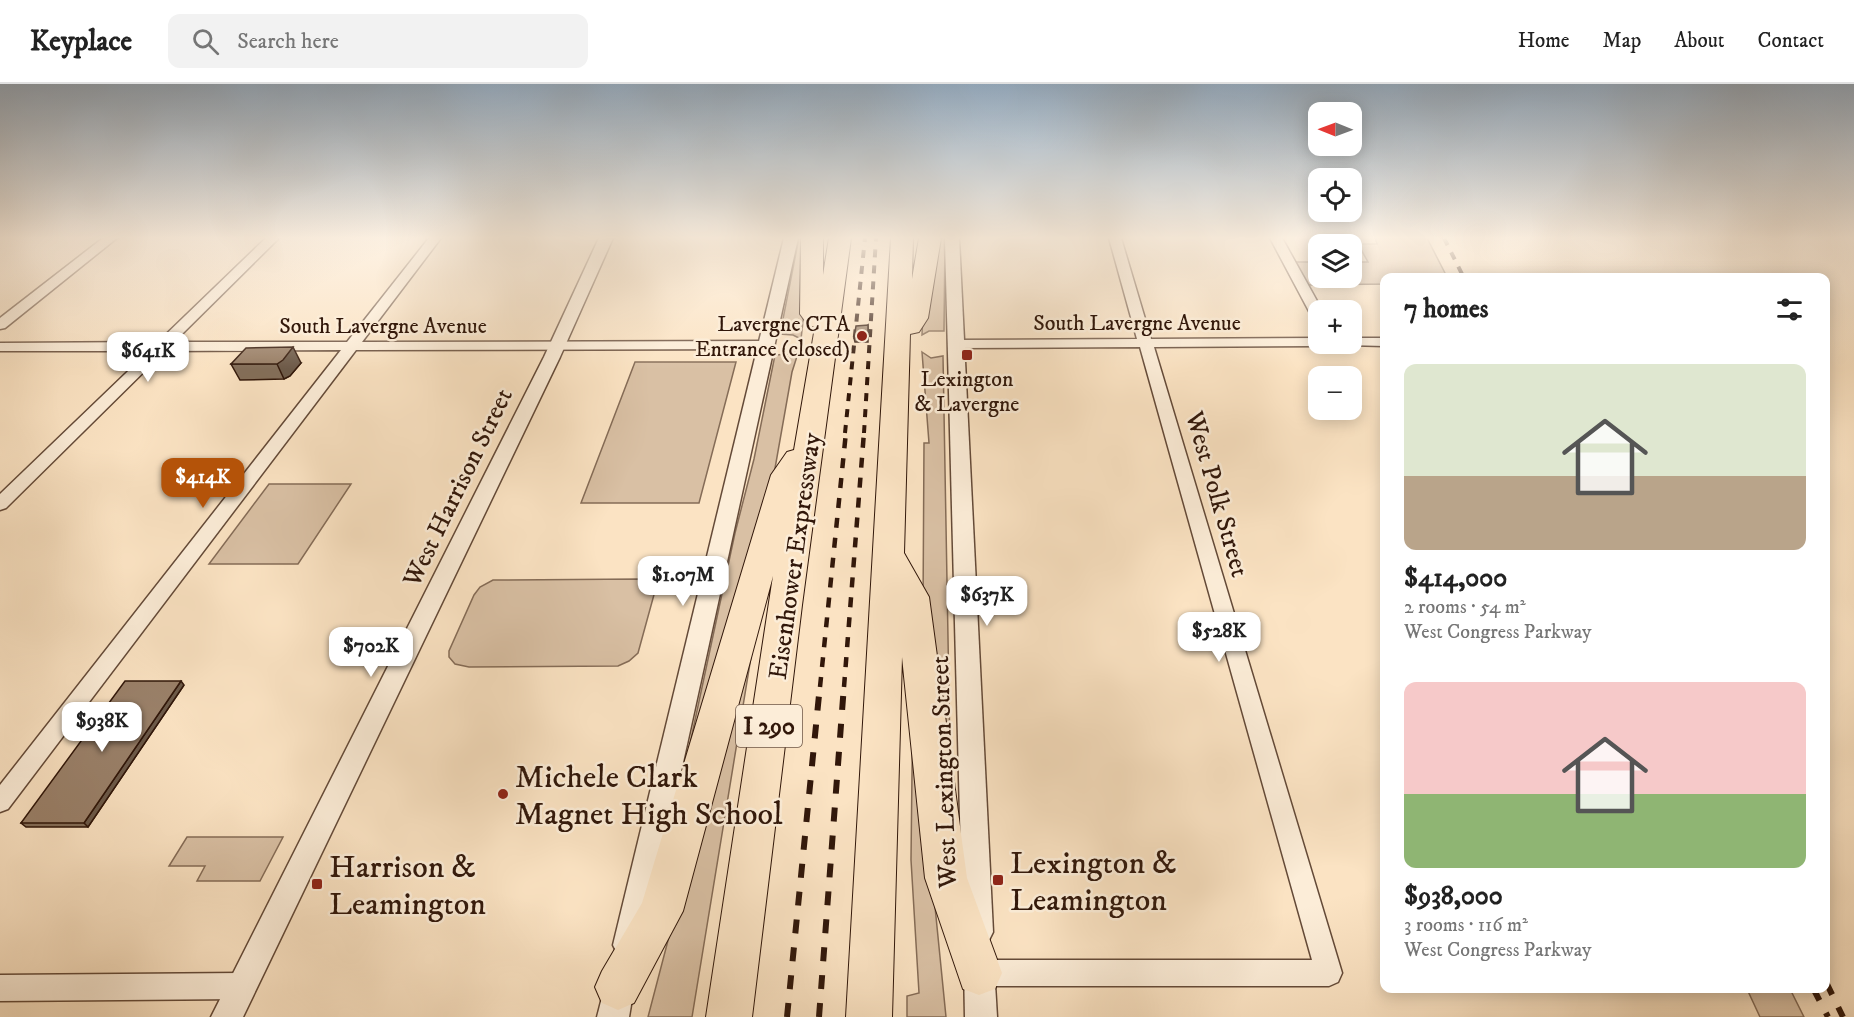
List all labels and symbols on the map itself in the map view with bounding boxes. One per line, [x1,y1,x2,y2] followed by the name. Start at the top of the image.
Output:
[1308,102,1362,156] north arrow
[1033,310,1241,337] street label: South Lavergne Avenue
[695,311,851,363] place label: Lavergne CTA Entrance (closed)
[279,313,487,340] street label: South Lavergne Avenue
[855,329,869,343] marker: Lavergne CTA Entrance (closed)
[106,332,190,383] pin: $641K
[960,348,974,362] marker: Lexington & Lavergne
[915,366,1019,418] place label: Lexington & Lavergne
[396,383,521,593] street label: West Harrison Street
[1177,407,1256,581] street label: West Polk Street
[762,430,829,682] street label: Eisenhower Expressway
[161,458,245,509] pin: $414K
[634,556,732,607] pin: $1.07M
[945,576,1029,627] pin: $637K
[1177,612,1261,663] pin: $528K
[329,627,413,678] pin: $702K
[924,655,965,890] street label: West Lexington Street
[60,702,144,753] pin: $938K
[736,705,802,747] road number: I 290
[515,758,783,835] place label: Michele Clark Magnet High School
[496,787,510,801] marker: Michele Clark Magnet High School
[1010,844,1177,921] place label: Lexington & Leamington
[329,848,486,925] place label: Harrison & Leamington
[991,873,1005,887] marker: Lexington & Leamington
[310,877,324,891] marker: Harrison & Leamington

